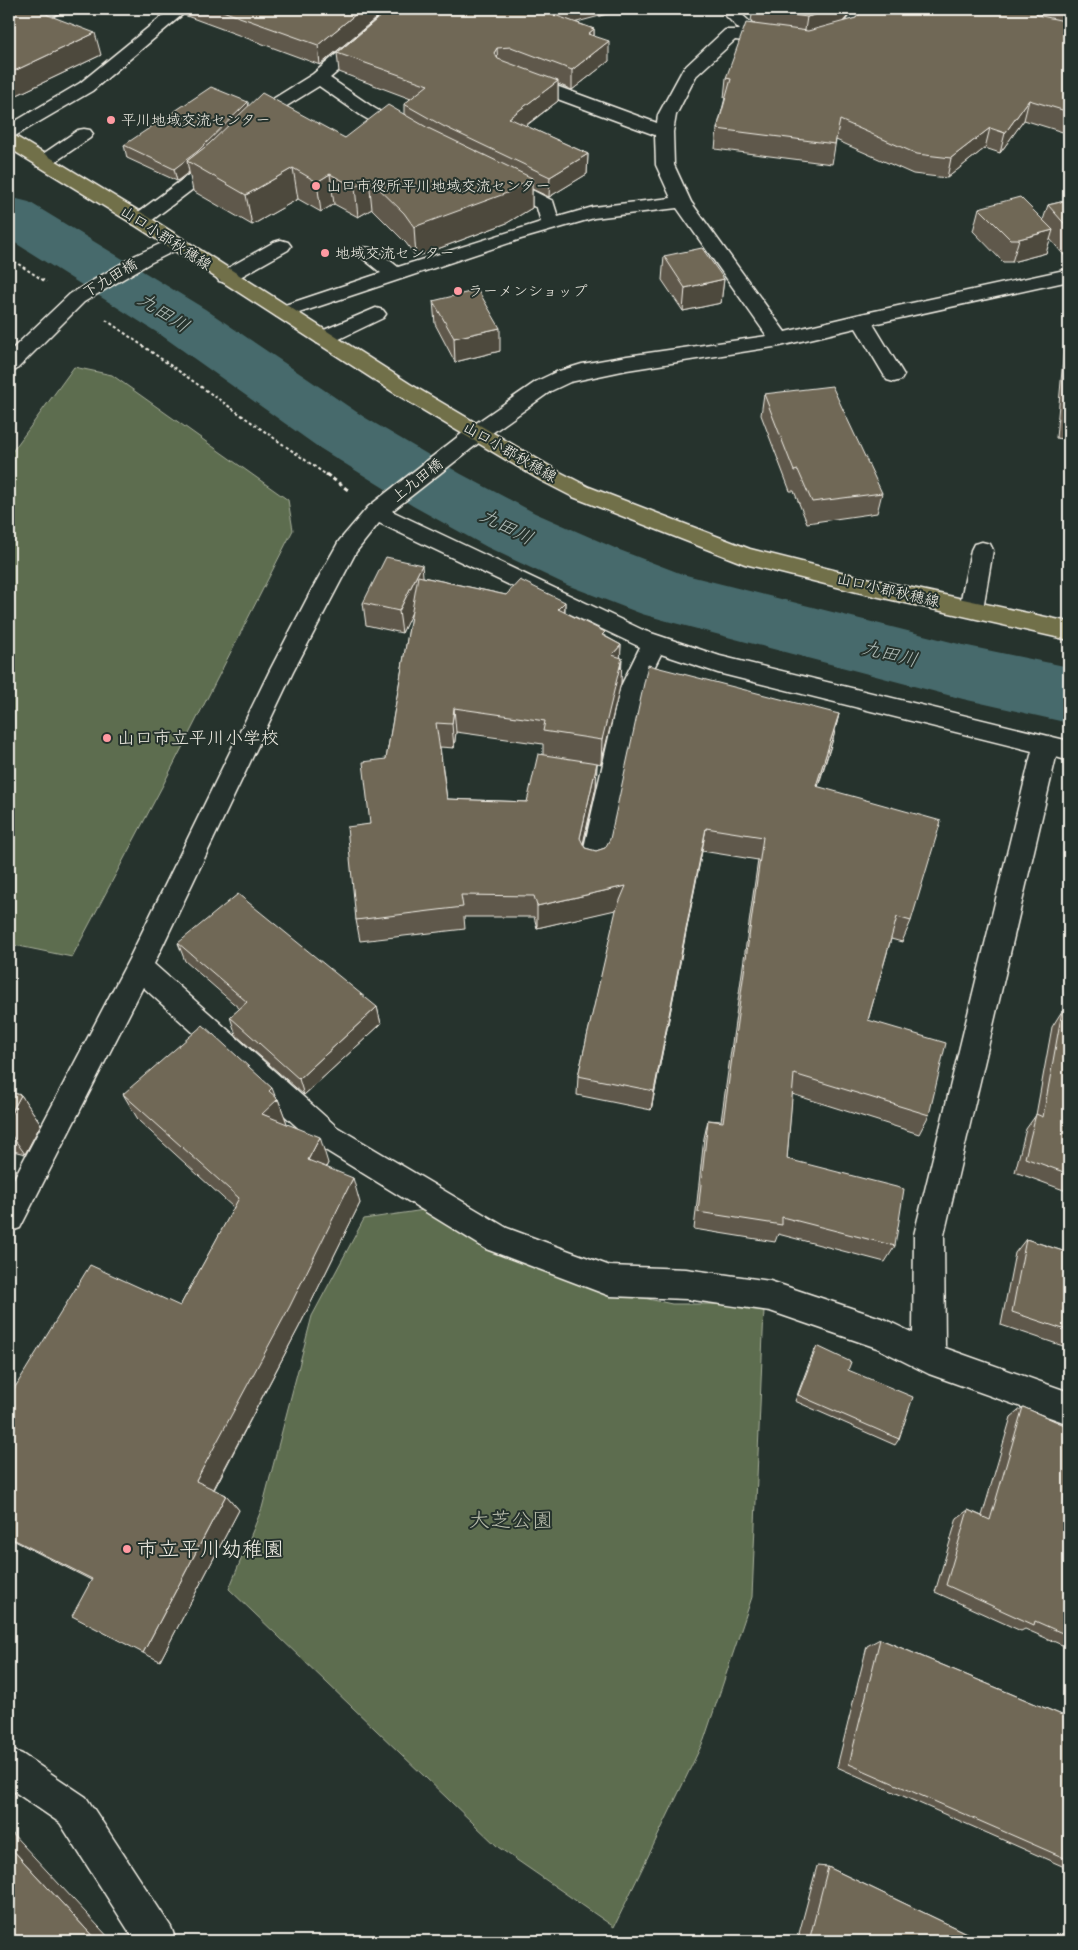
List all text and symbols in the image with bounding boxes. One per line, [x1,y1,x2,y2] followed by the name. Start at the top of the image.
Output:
[121,112,270,131] place label: 平川地域交流センター
[105,114,117,126] marker: 平川地域交流センター
[326,178,550,197] place label: 山口市役所平川地域交流センター
[310,180,322,192] marker: 山口市役所平川地域交流センター
[116,203,214,276] street label: 山口小郡秋穂線
[335,245,454,264] place label: 地域交流センター
[319,247,331,259] marker: 地域交流センター
[81,257,141,303] street label: 下九田橋
[468,284,587,302] place label: ラーメンショップ
[452,285,464,297] marker: ラーメンショップ
[132,290,192,340] water label: 九田川
[459,419,559,488] street label: 山口小郡秋穂線
[389,456,447,507] street label: 上九田橋
[475,506,536,552] water label: 九田川
[834,570,941,613] street label: 山口小郡秋穂線
[859,638,920,674] water label: 九田川
[117,729,279,751] place label: 山口市立平川小学校
[101,732,113,744] marker: 山口市立平川小学校
[469,1510,553,1536] park label: 大芝公園
[137,1539,284,1565] place label: 市立平川幼稚園
[121,1543,133,1555] marker: 市立平川幼稚園

